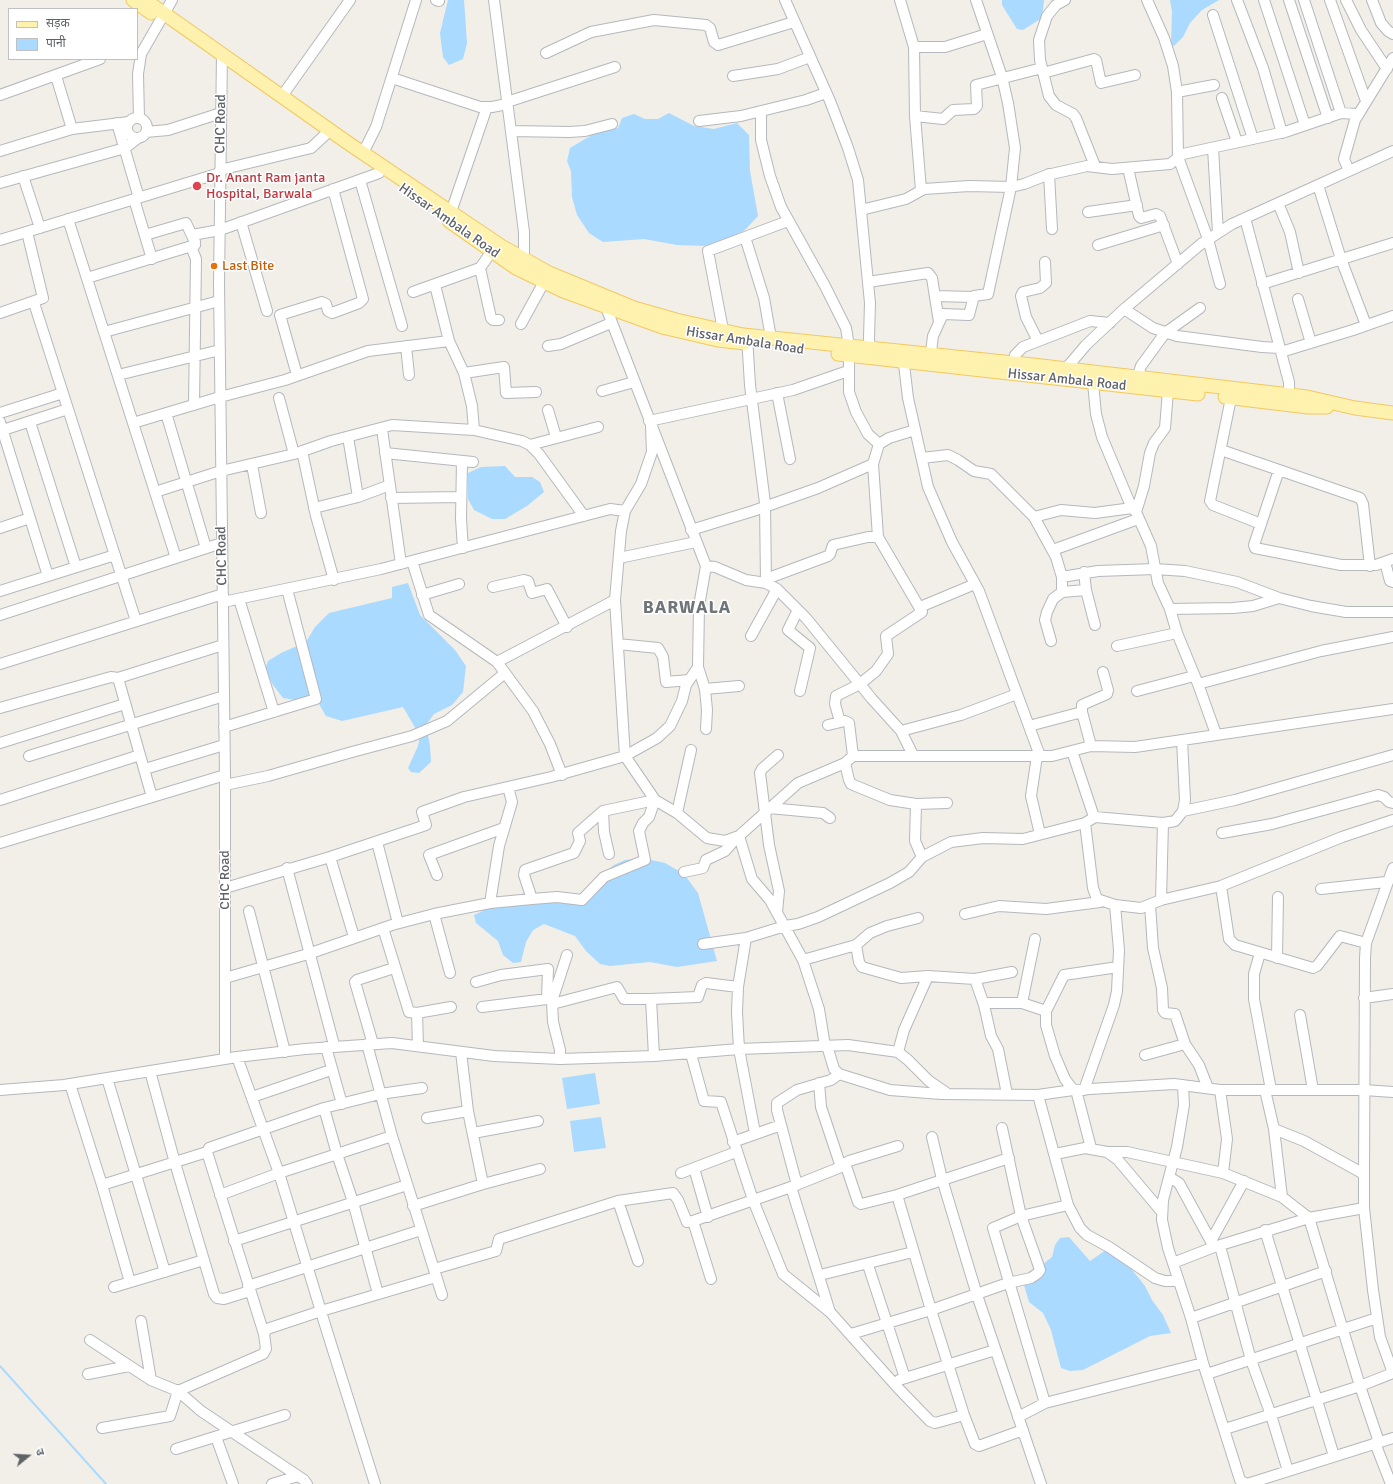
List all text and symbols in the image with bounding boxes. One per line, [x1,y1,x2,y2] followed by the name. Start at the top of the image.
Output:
[8,8,138,60] legend
[46,16,70,31] text: सड़क
[46,36,66,51] text: पानी
[212,94,230,154] street label: CHC Road
[206,170,325,202] place label: Dr. Anant Ram janta Hospital, Barwala
[191,180,203,192] marker: Dr. Anant Ram janta Hospital, Barwala
[395,180,503,262] street label: Hissar Ambala Road
[222,258,274,274] place label: Last Bite
[209,261,219,271] marker: Last Bite
[685,323,805,359] street label: Hissar Ambala Road
[1007,365,1127,395] street label: Hissar Ambala Road
[213,526,231,586] street label: CHC Road
[643,597,731,619] district label: BARWALA
[217,850,233,910] street label: CHC Road
[8,1436,48,1476] north arrow
[33,1447,47,1457] text: उ

